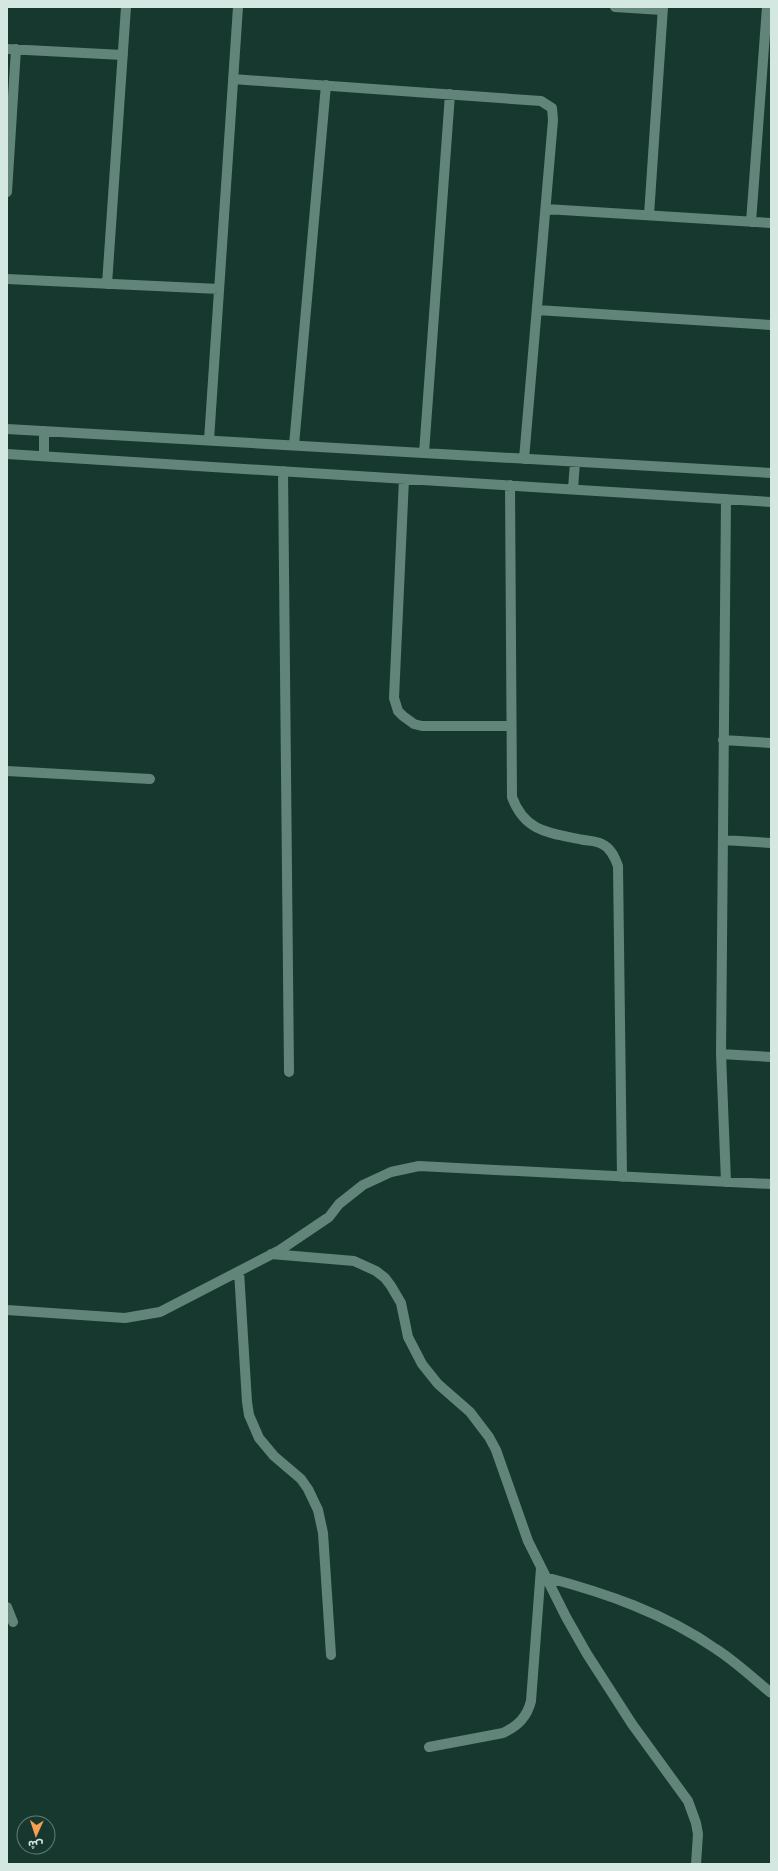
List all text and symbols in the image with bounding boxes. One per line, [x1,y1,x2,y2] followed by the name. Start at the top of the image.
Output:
[16,1815,56,1855] north arrow
[28,1838,43,1853] text: ش

